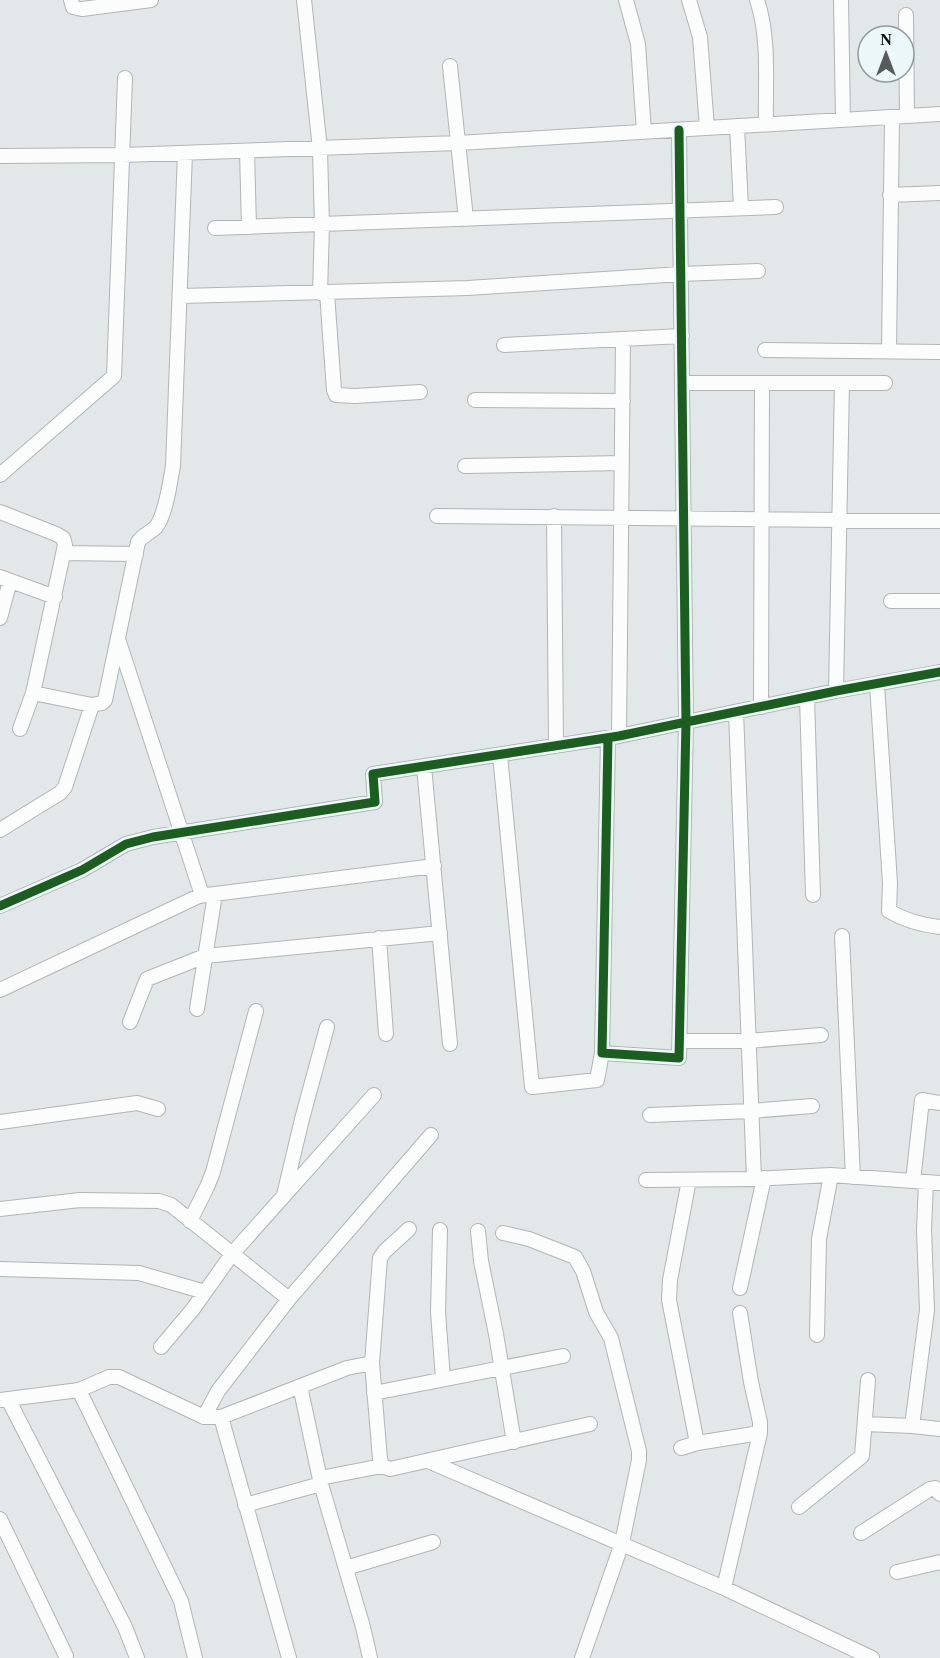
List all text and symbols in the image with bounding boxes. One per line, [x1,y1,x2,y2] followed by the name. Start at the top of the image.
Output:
[856,24,916,84] north arrow
[880,31,892,48] text: N

